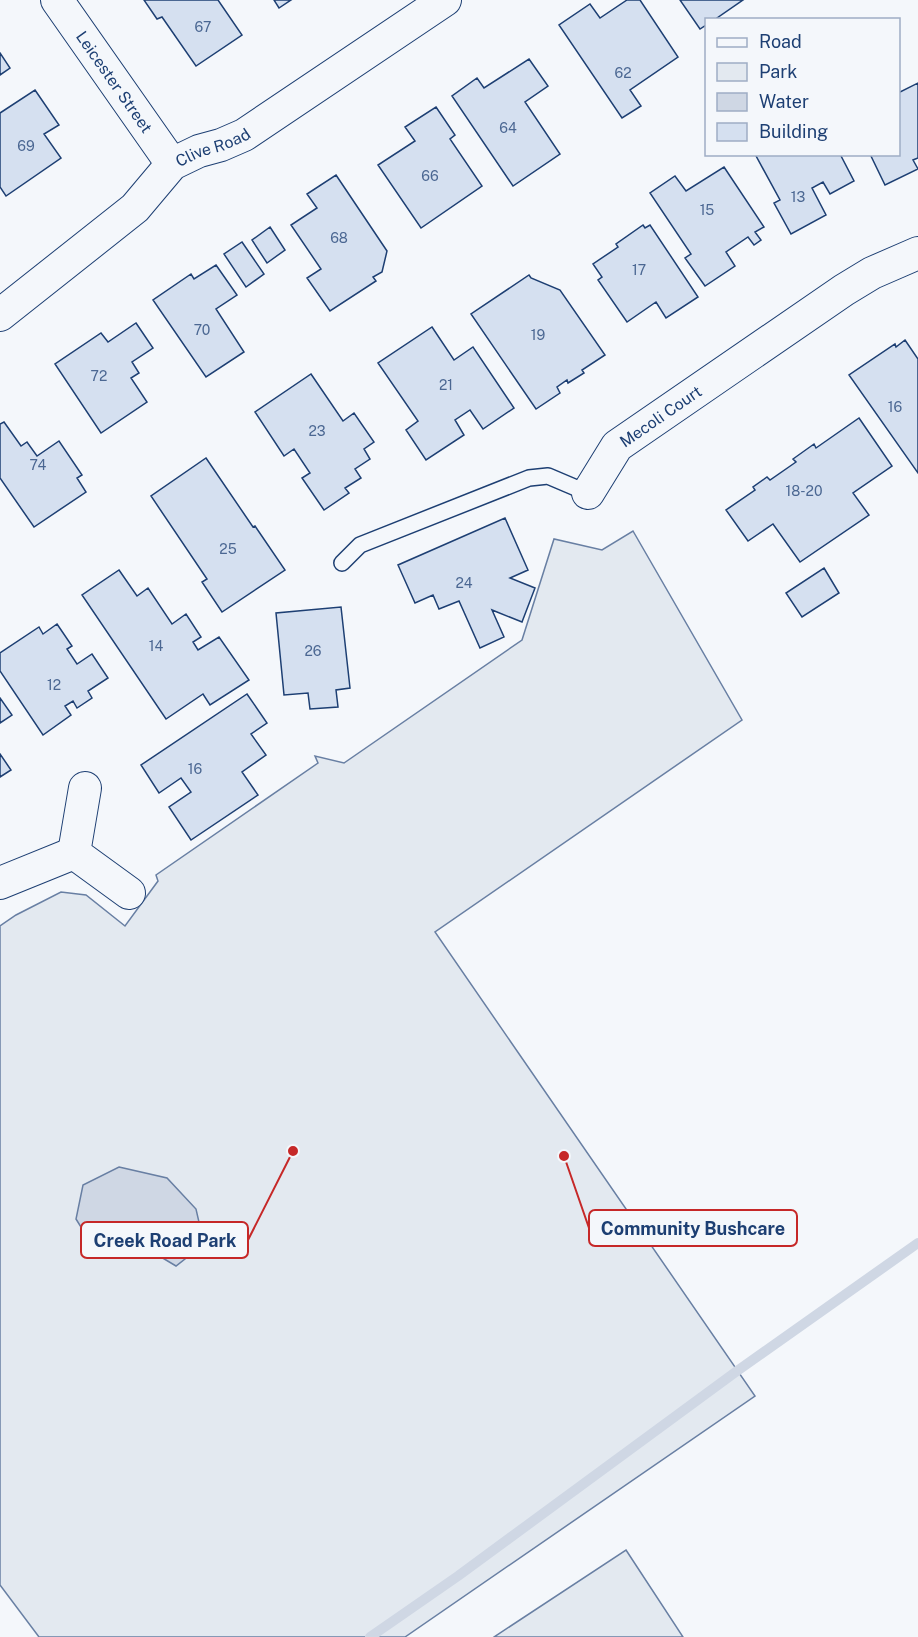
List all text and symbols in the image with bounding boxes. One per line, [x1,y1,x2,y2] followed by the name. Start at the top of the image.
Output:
[705,18,900,156] legend
[195,19,211,35] house number: 67
[72,28,156,137] street label: Leicester Street
[759,31,802,52] text: Road
[759,61,797,82] text: Park
[614,65,632,81] house number: 62
[759,91,809,112] text: Water
[499,120,517,136] house number: 64
[759,121,828,142] text: Building
[173,124,254,171] street label: Clive Road
[17,138,35,154] house number: 69
[421,168,439,184] house number: 66
[791,189,805,205] house number: 13
[700,202,714,218] house number: 15
[330,230,348,246] house number: 68
[632,262,646,278] house number: 17
[194,322,210,338] house number: 70
[531,327,545,343] house number: 19
[91,368,107,384] house number: 72
[439,377,453,393] house number: 21
[616,382,705,451] street label: Mecoli Court
[888,399,902,415] house number: 16
[308,423,326,439] house number: 23
[30,457,47,473] house number: 74
[786,483,822,499] house number: 18-20
[219,541,237,557] house number: 25
[455,575,473,591] house number: 24
[149,638,163,654] house number: 14
[304,643,322,659] house number: 26
[47,677,61,693] house number: 12
[188,761,202,777] house number: 16
[589,1210,797,1246] callout: Community Bushcare
[601,1218,785,1239] text: Community Bushcare
[81,1222,248,1258] callout: Creek Road Park
[94,1230,237,1251] text: Creek Road Park

